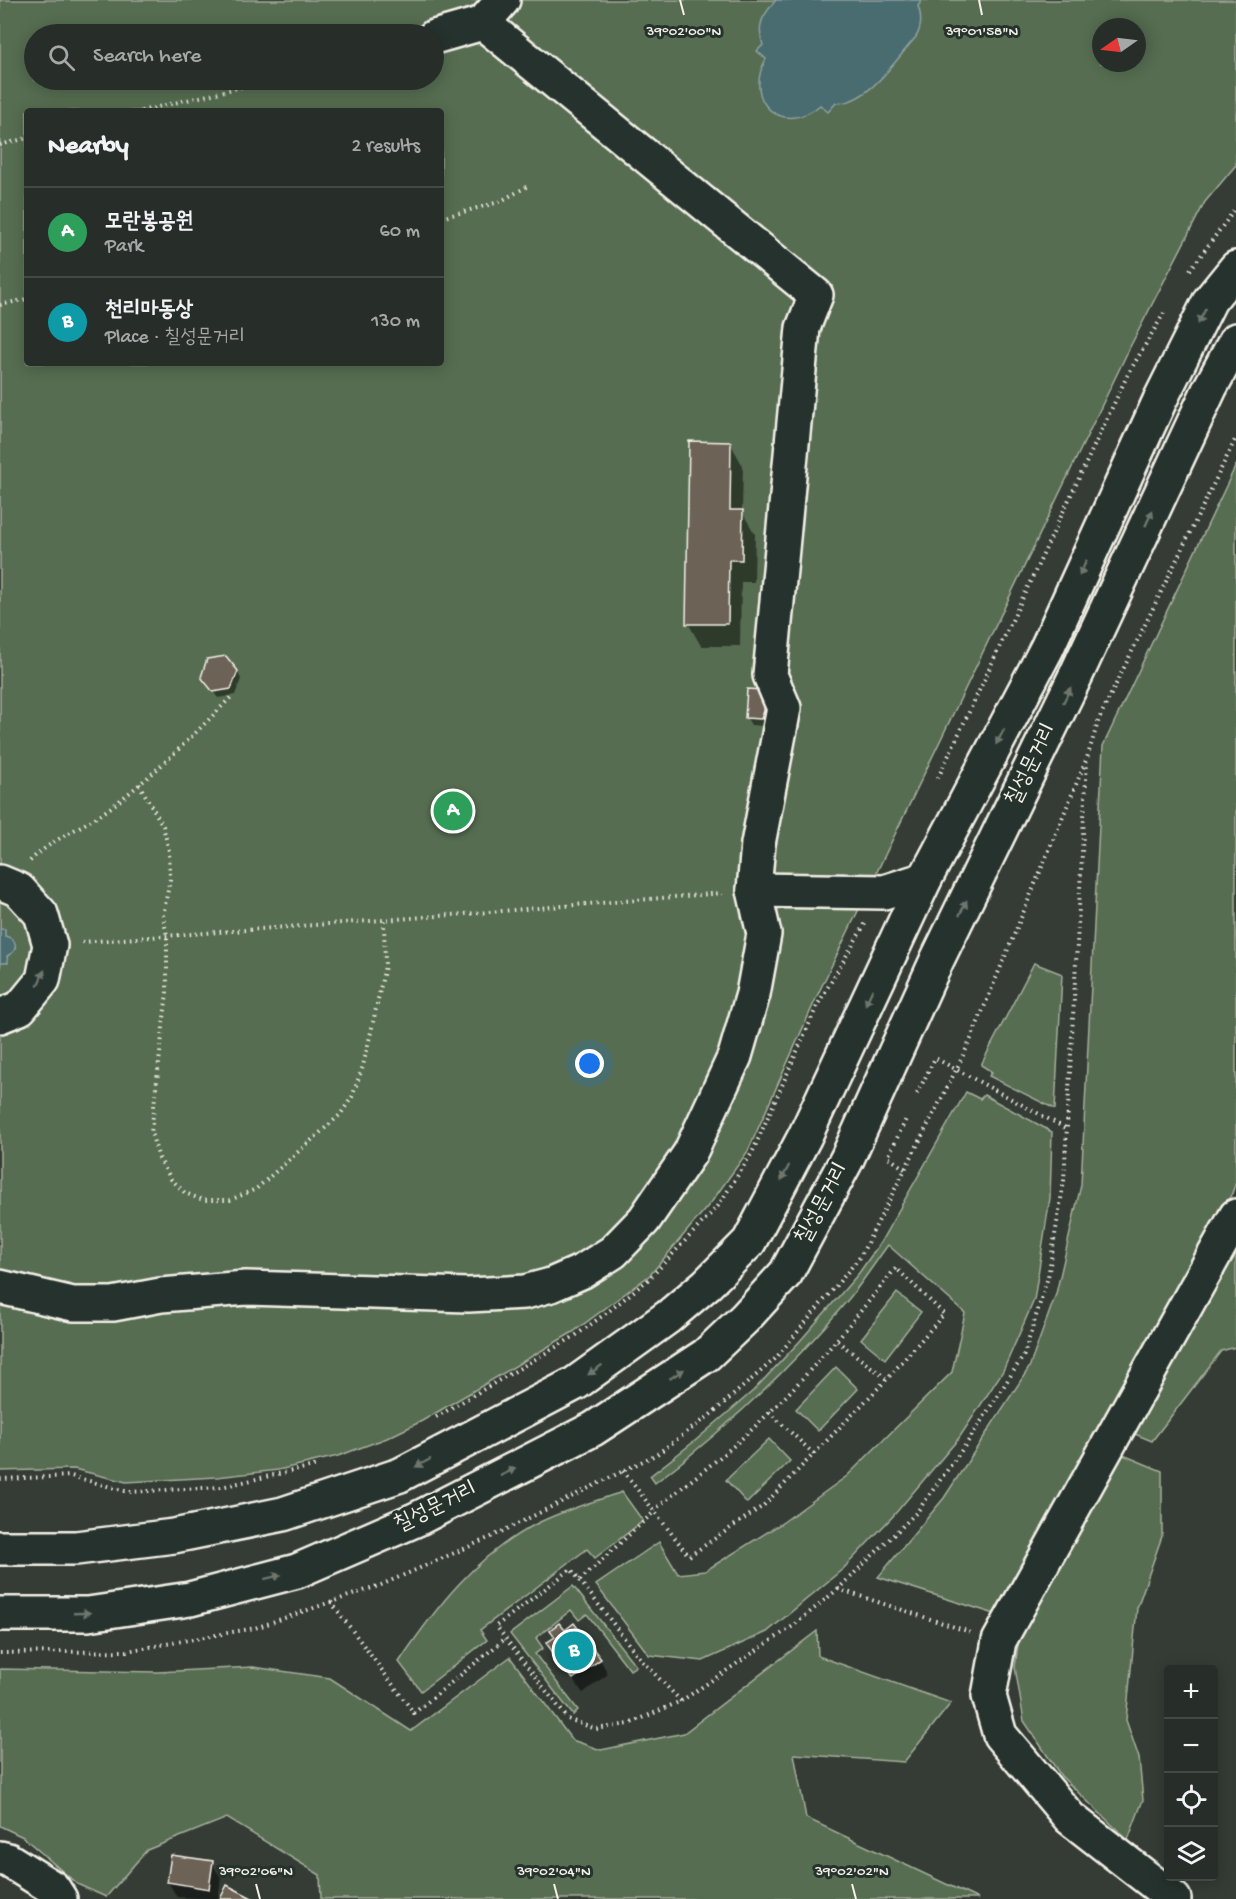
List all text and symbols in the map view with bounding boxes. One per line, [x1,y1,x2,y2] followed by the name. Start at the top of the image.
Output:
[1092,18,1146,72] north arrow
[646,23,722,41] text: 39°02'00"N
[945,23,1018,41] text: 39°01'58"N
[24,24,444,90] search box
[45,41,78,74] icon: search
[93,44,201,70] text: Search here
[48,132,129,163] text: Nearby
[351,136,420,159] text: 2 results
[105,210,194,236] text: 모란봉공원
[62,221,73,244] text: A
[380,221,420,244] text: 60 m
[105,236,143,259] text: Park
[105,298,194,324] text: 천리마동상
[1198,307,1208,325] one-way arrow
[62,311,73,334] text: B
[371,311,420,334] text: 130 m
[105,327,245,350] text: Place · 칠성문거리
[1145,510,1154,527] one-way arrow
[1079,560,1088,577] one-way arrow
[1062,686,1071,703] one-way arrow
[1001,720,1063,810] street label: 칠성문거리
[995,728,1005,745] one-way arrow
[434,788,472,834] pin: A
[958,899,967,916] one-way arrow
[36,969,46,987] one-way arrow
[865,989,874,1006] one-way arrow
[575,1049,604,1078] your location
[791,1159,855,1249] street label: 칠성문거리
[780,1165,790,1182] one-way arrow
[587,1364,603,1376] one-way arrow
[668,1368,684,1380] one-way arrow
[415,1458,432,1468] one-way arrow
[500,1467,517,1477] one-way arrow
[391,1477,481,1539] street label: 칠성문거리
[264,1572,283,1582] one-way arrow
[73,1609,92,1618] one-way arrow
[554,1628,594,1674] pin: B
[1164,1665,1218,1881] map controls
[1164,1665,1218,1719] button: +
[1164,1719,1218,1773] button: −
[1164,1773,1218,1827] button: locate
[1164,1827,1218,1881] button: layers
[218,1863,293,1881] text: 39°02'06"N
[516,1863,591,1881] text: 39°02'04"N
[814,1863,889,1881] text: 39°02'02"N

